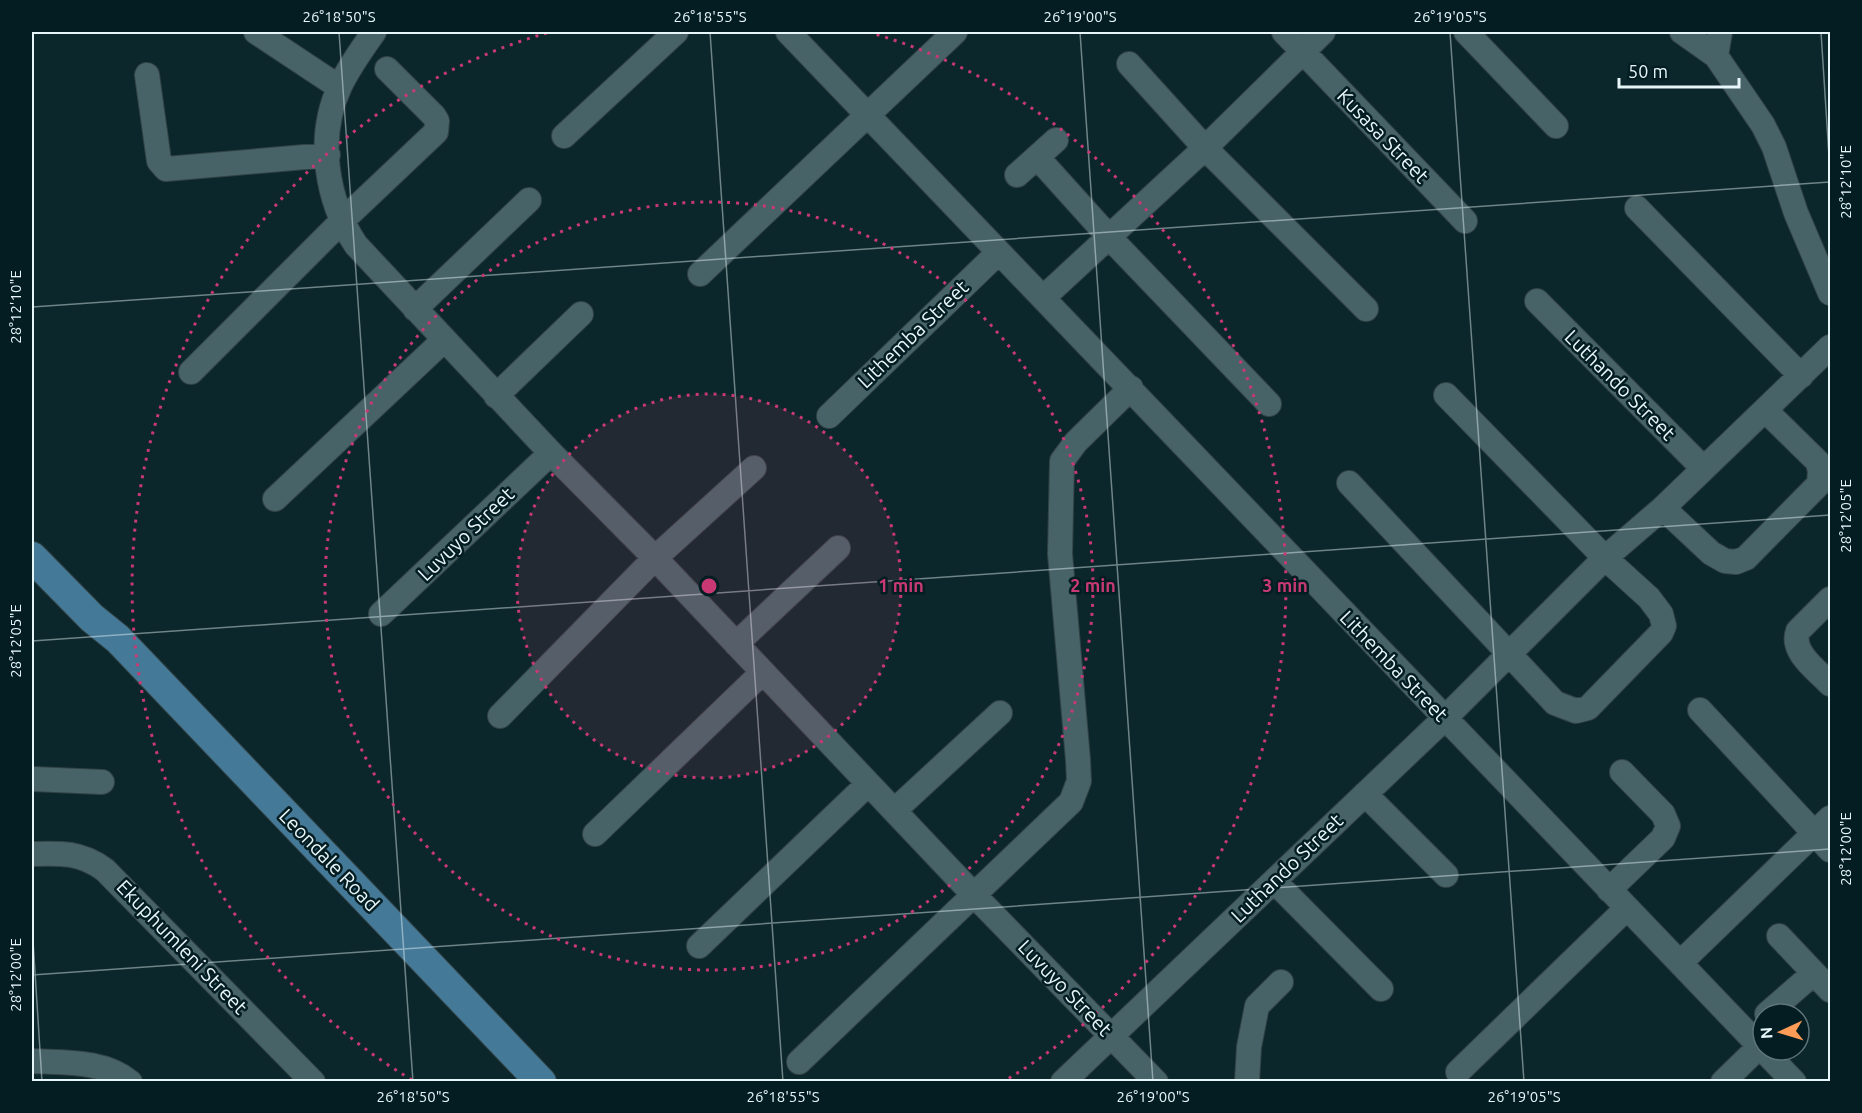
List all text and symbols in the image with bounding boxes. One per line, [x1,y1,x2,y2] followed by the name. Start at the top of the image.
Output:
[302,8,376,25] text: 26°18'50"S
[673,8,747,25] text: 26°18'55"S
[1043,8,1117,25] text: 26°19'00"S
[1413,8,1487,25] text: 26°19'05"S
[1619,51,1739,89] scale bar
[1628,61,1668,81] text: 50 m
[1333,84,1434,188] street label: Kusasa Street
[1837,145,1854,219] text: 28°12'10"E
[7,270,24,344] text: 28°12'10"E
[853,275,973,392] street label: Lithemba Street
[1560,325,1680,445] street label: Luthando Street
[1837,479,1854,553] text: 28°12'05"E
[413,482,518,585] street label: Luvuyo Street
[878,575,924,595] text: 1 min
[1070,575,1116,595] text: 2 min
[1262,575,1308,595] text: 3 min
[699,576,719,596] centre of rings
[7,604,24,678] text: 28°12'05"E
[1336,606,1453,726] street label: Lithemba Street
[275,804,384,916] street label: Leondale Road
[1226,808,1347,927] street label: Luthando Street
[1837,812,1854,886] text: 28°12'00"E
[112,875,252,1019] street label: Ekuphumleni Street
[1014,935,1117,1040] street label: Luvuyo Street
[7,938,24,1012] text: 28°12'00"E
[1751,1002,1811,1062] north arrow
[1757,1026,1775,1040] text: N
[376,1088,450,1105] text: 26°18'50"S
[746,1088,820,1105] text: 26°18'55"S
[1116,1088,1190,1105] text: 26°19'00"S
[1487,1088,1561,1105] text: 26°19'05"S

